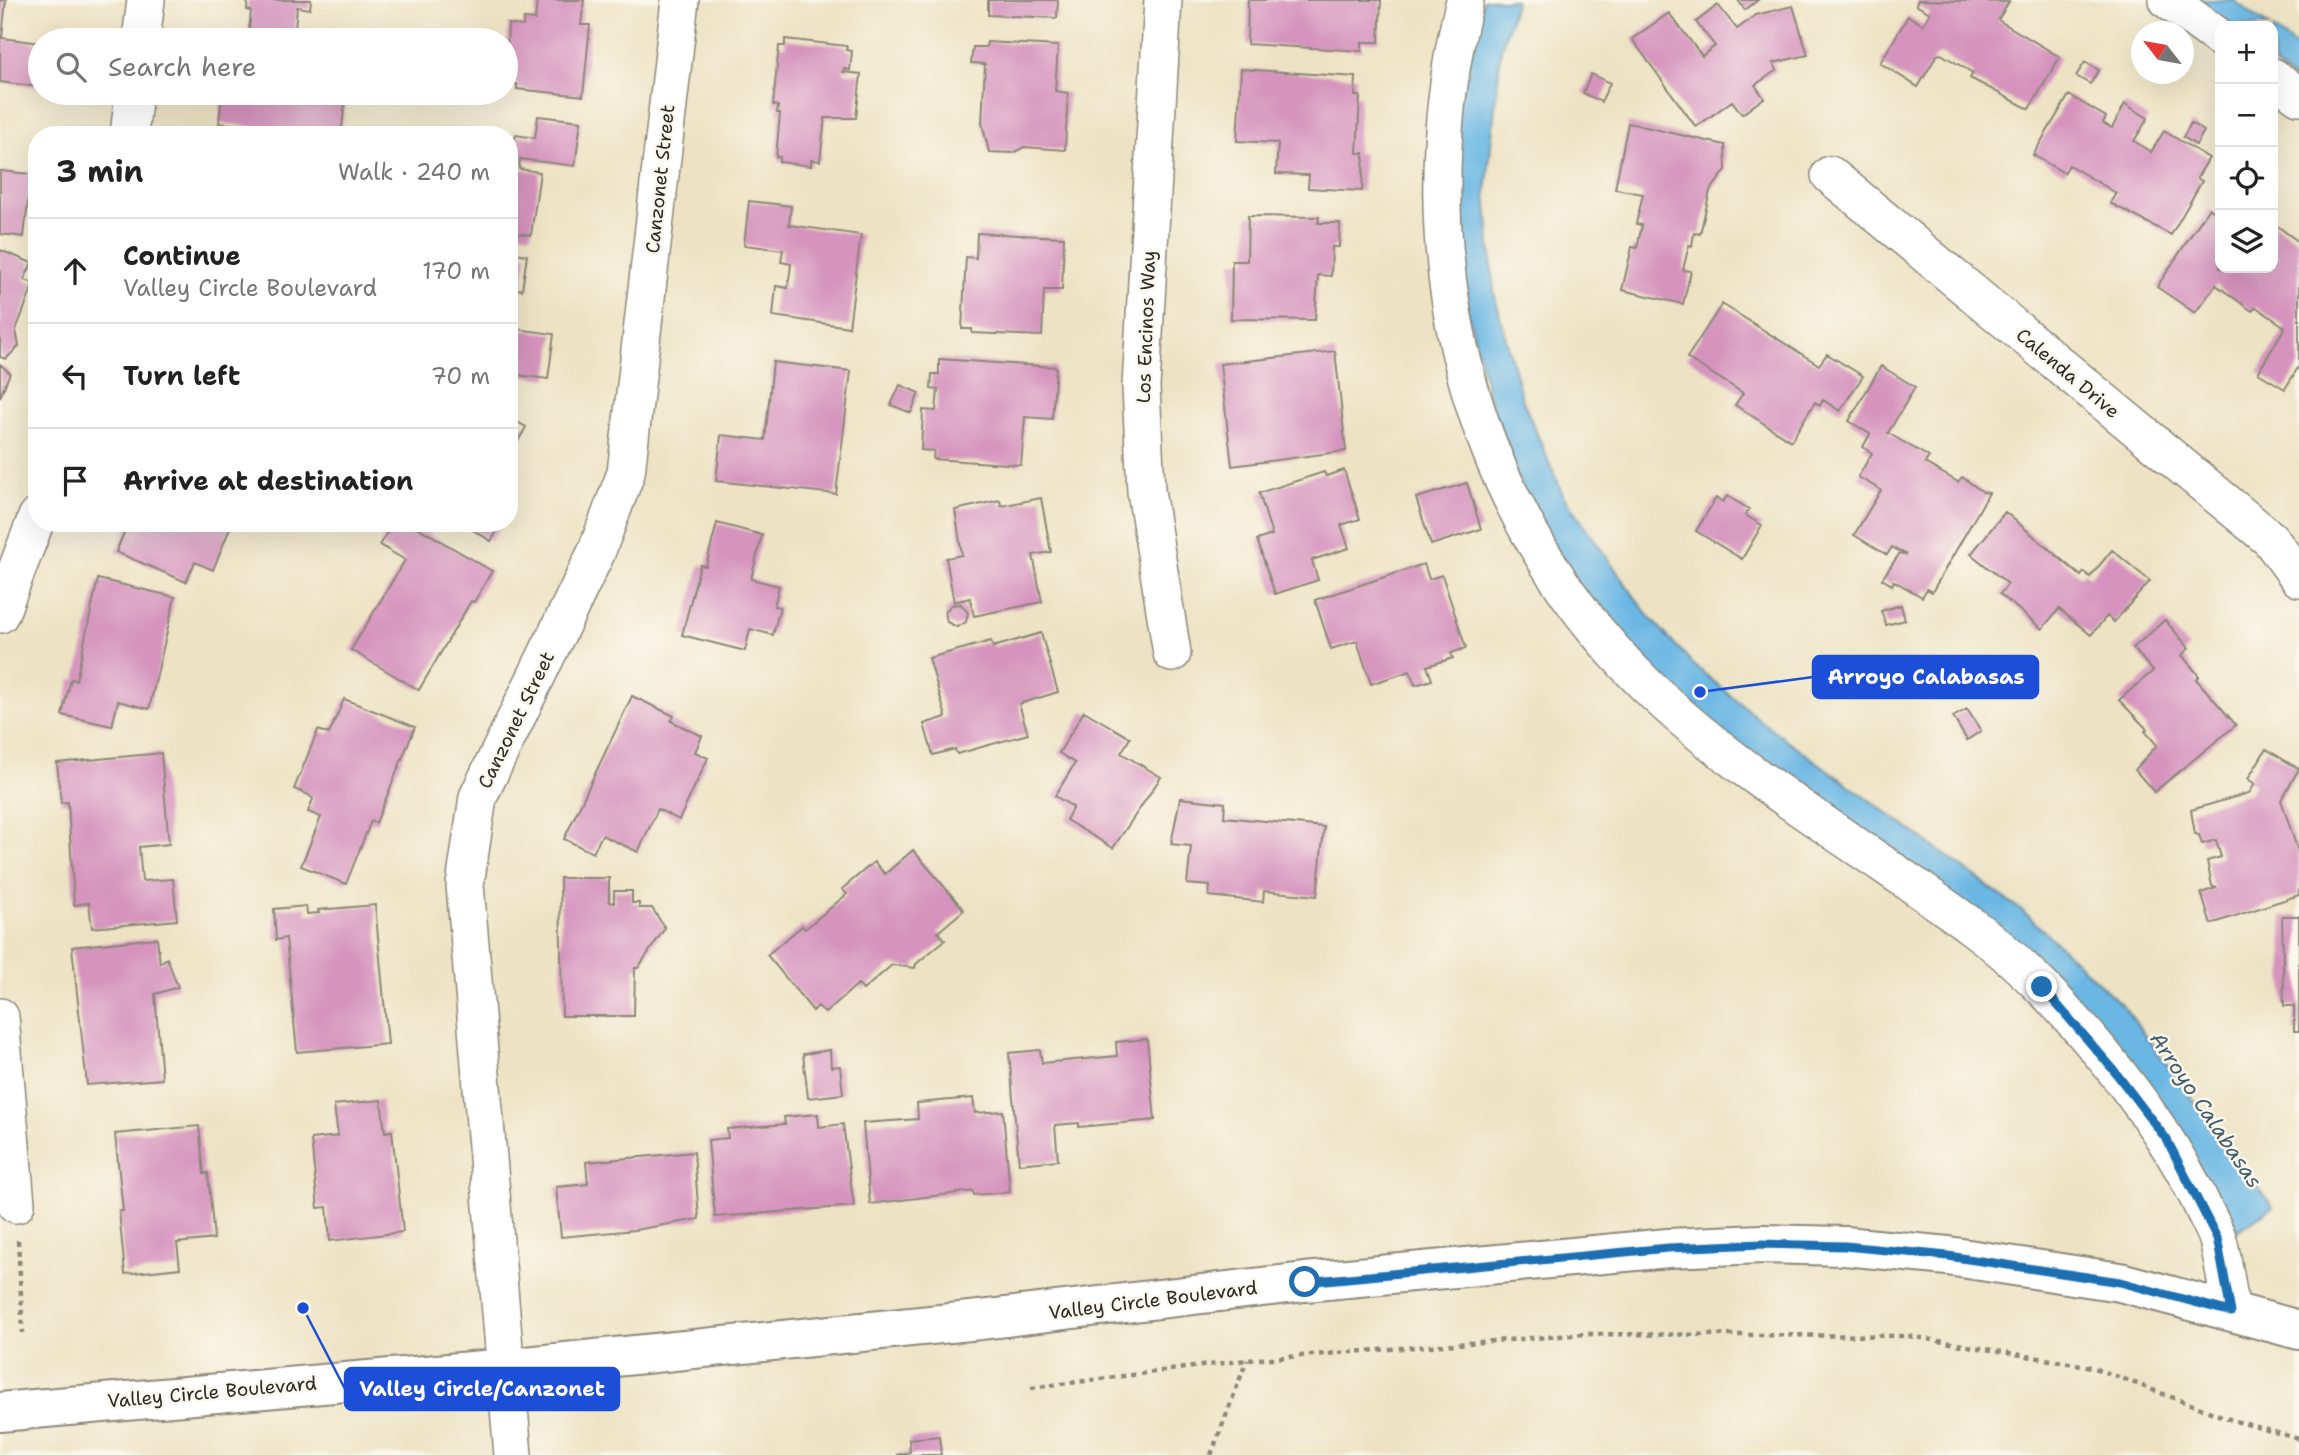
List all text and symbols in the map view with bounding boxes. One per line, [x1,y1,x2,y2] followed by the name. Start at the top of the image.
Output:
[2131,21,2194,84] north arrow
[2215,21,2278,273] map controls
[2215,21,2278,84] button: +
[28,28,518,105] search box
[52,48,90,86] icon: search
[108,49,257,84] text: Search here
[2215,84,2278,147] button: −
[640,103,680,255] street label: Canzonet Street
[2215,147,2278,210] button: locate
[56,151,143,192] text: 3 min
[338,157,490,187] text: Walk · 240 m
[2215,210,2278,273] button: layers
[123,238,241,273] text: Continue
[1131,250,1161,404] street label: Los Encinos Way
[56,252,94,290] icon: ahead
[422,256,490,286] text: 170 m
[123,273,377,303] text: Valley Circle Boulevard
[2011,322,2125,424] street label: Calenda Drive
[56,357,94,395] icon: left
[123,358,240,393] text: Turn left
[431,361,490,391] text: 70 m
[56,462,94,500] icon: arrive
[123,463,413,498] text: Arrive at destination
[472,647,560,793] street label: Canzonet Street
[1813,656,2038,698] callout: Arroyo Calabasas
[1827,663,2025,691] text: Arroyo Calabasas
[2026,971,2057,1002] route end
[2143,1027,2269,1193] water label: Arroyo Calabasas
[1289,1266,1320,1297] route start
[1047,1275,1259,1325] street label: Valley Circle Boulevard
[345,1368,619,1410] callout: Valley Circle/Canzonet
[106,1370,318,1414] street label: Valley Circle Boulevard
[359,1375,605,1403] text: Valley Circle/Canzonet

